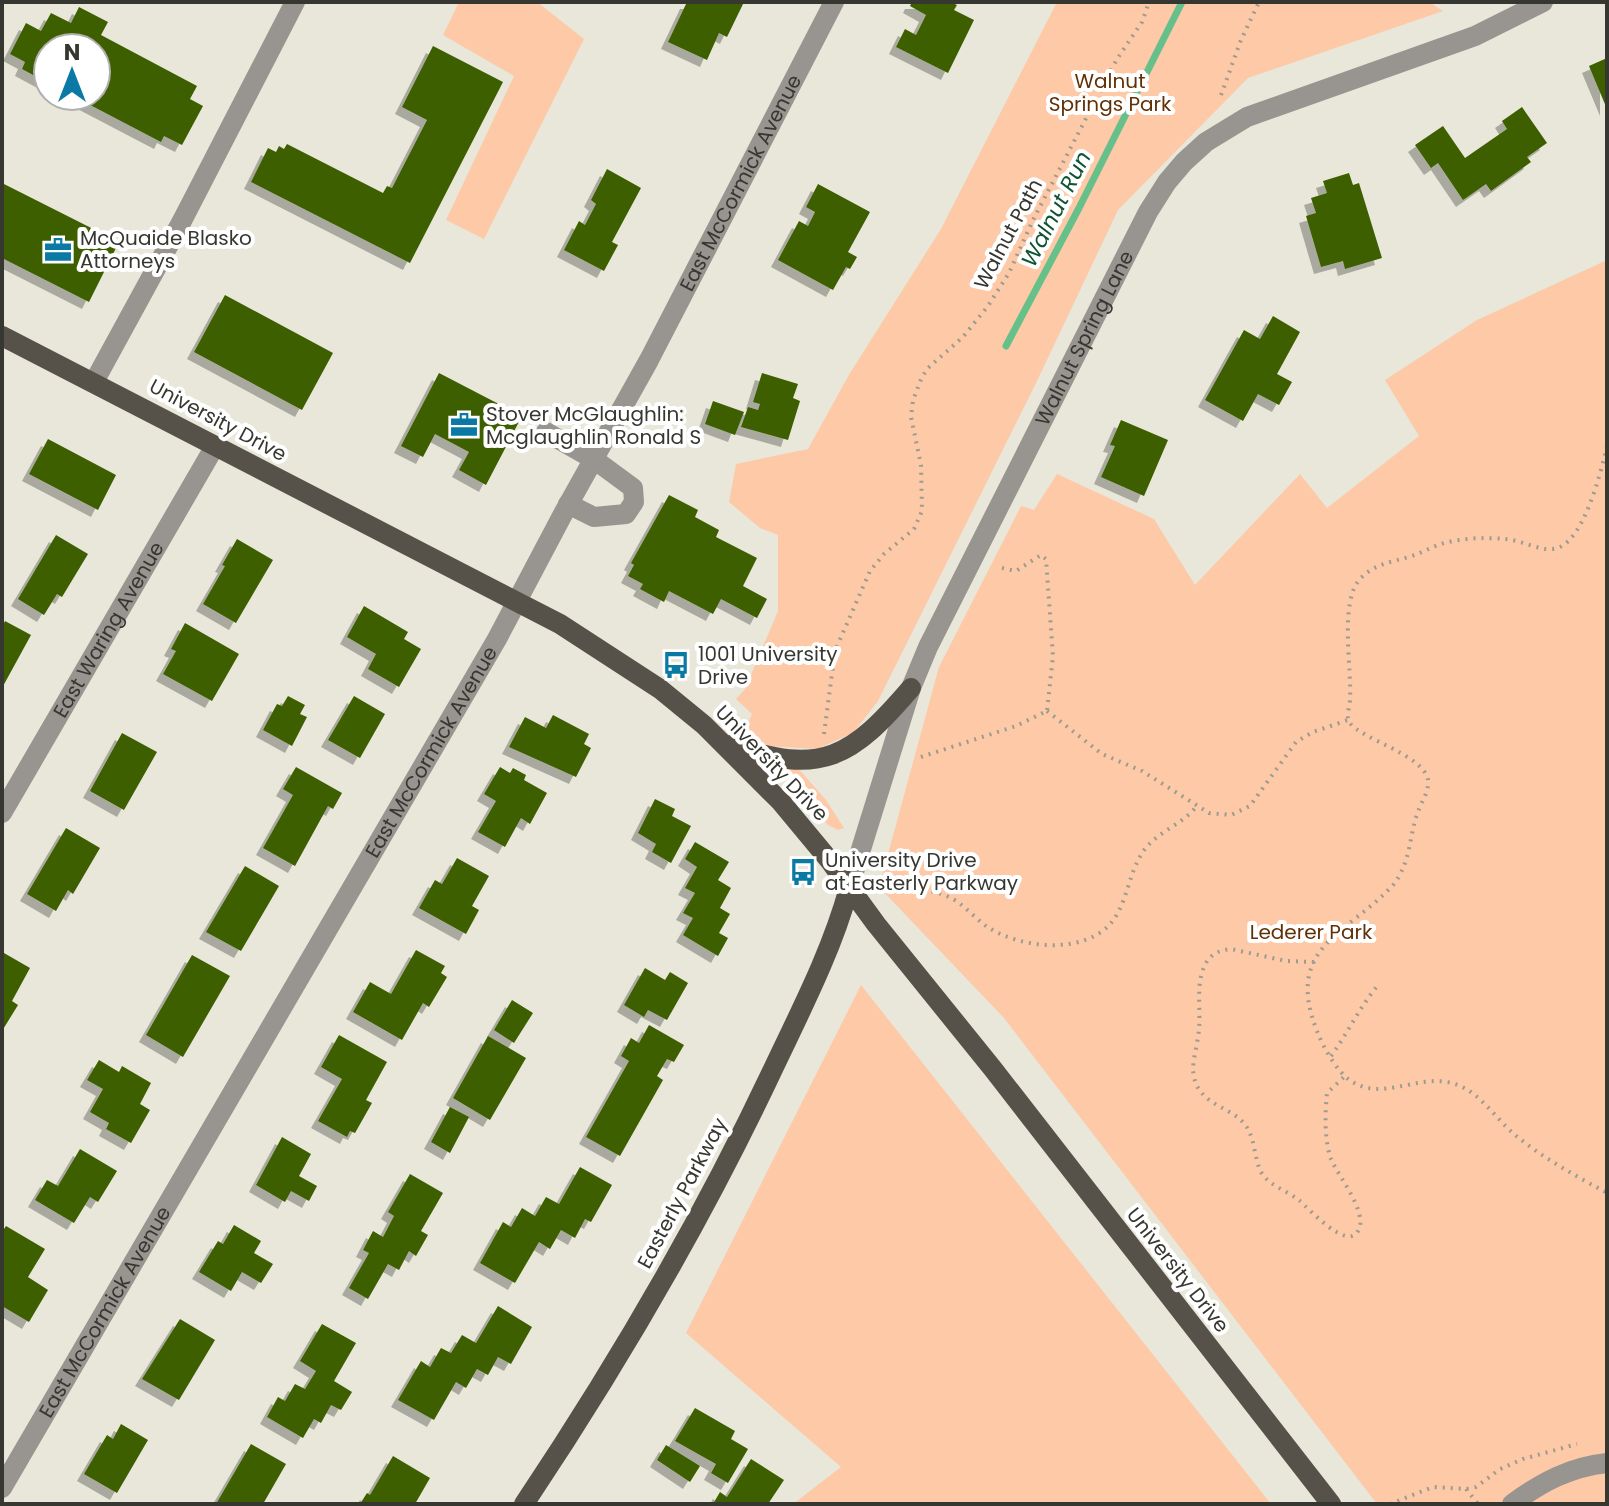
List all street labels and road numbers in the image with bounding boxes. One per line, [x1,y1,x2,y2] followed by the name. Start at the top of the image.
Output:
[673,70,808,296] street label: East McCormick Avenue
[967,174,1049,294] street label: Walnut Path
[1028,246,1140,430] street label: Walnut Spring Lane
[144,372,292,468] street label: University Drive
[46,536,171,723] street label: East Waring Avenue
[358,641,504,863] street label: East McCormick Avenue
[709,699,835,827] street label: University Drive
[630,1113,734,1273] street label: Easterly Parkway
[32,1201,177,1423] street label: East McCormick Avenue
[1120,1202,1236,1338] street label: University Drive

